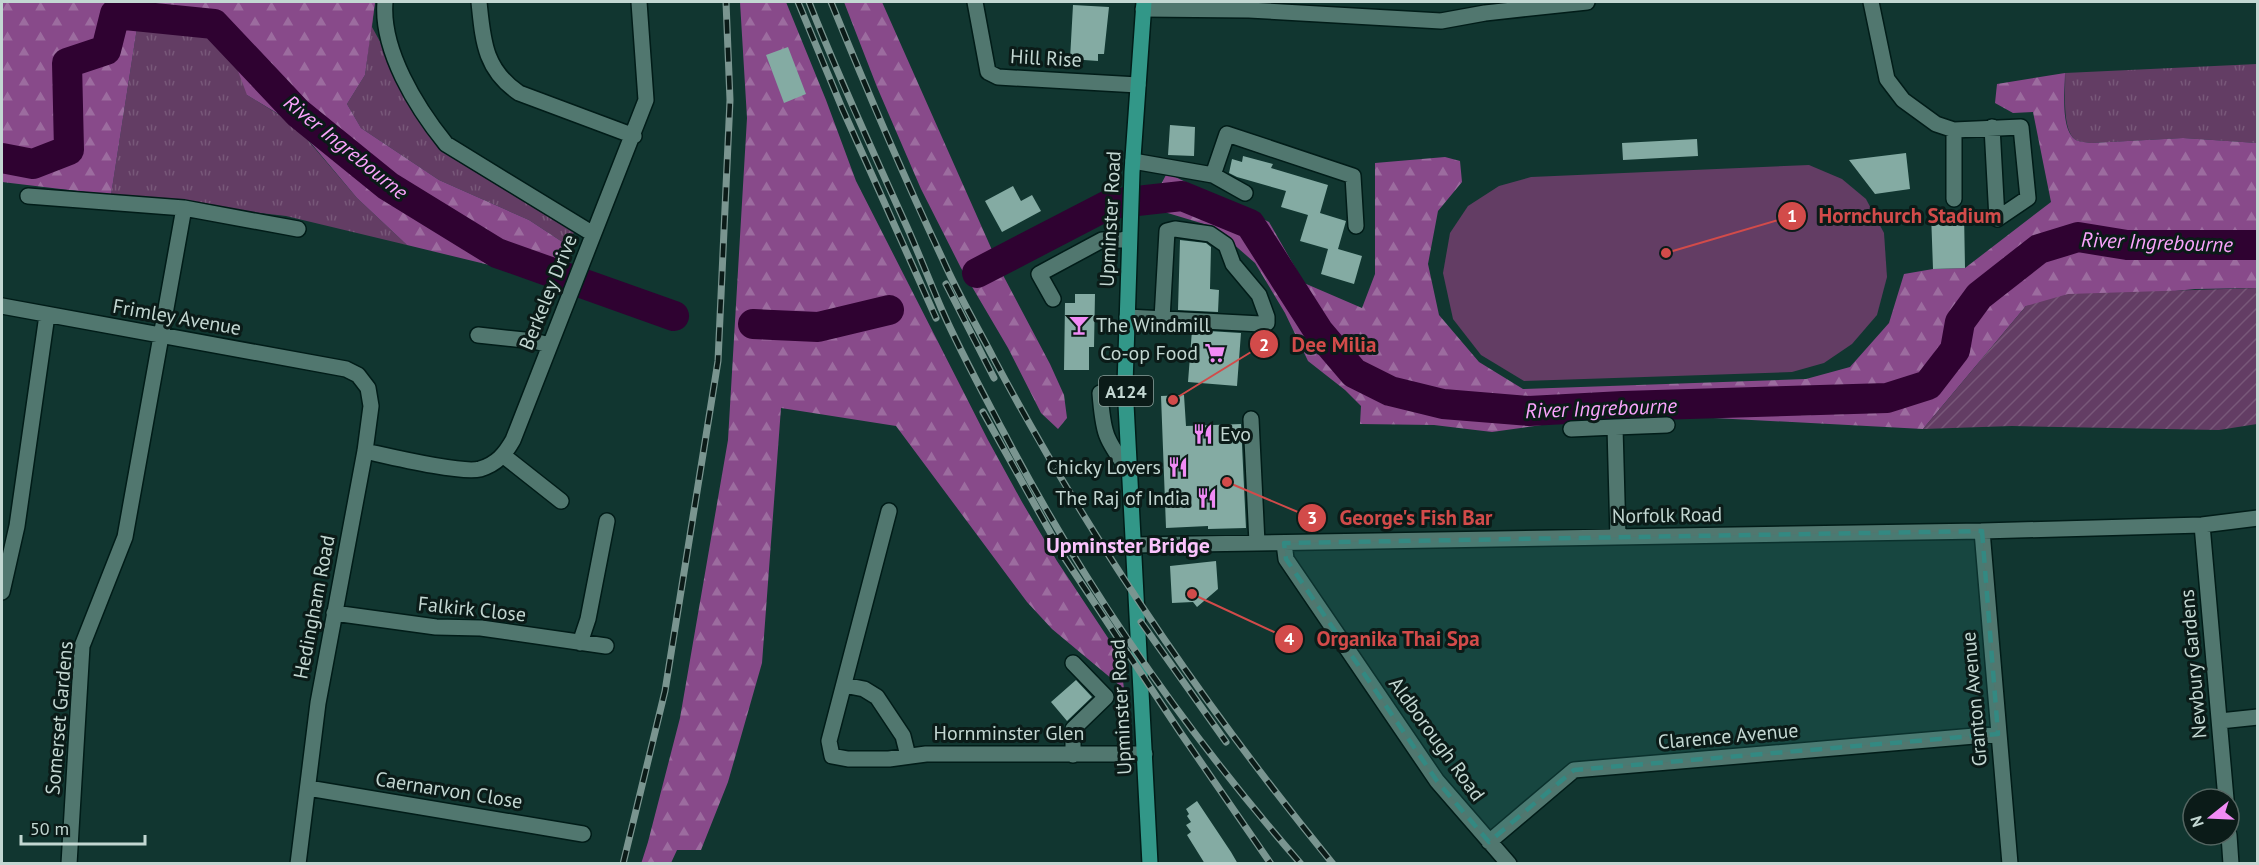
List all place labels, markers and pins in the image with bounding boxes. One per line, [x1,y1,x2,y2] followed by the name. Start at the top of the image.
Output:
[1777,197,2013,236] callout: Hornchurch Stadium
[1096,312,1210,338] place label: The Windmill
[1067,313,1091,337] bar icon: The Windmill
[1249,325,1388,364] callout: Dee Milia
[1100,340,1198,366] place label: Co-op Food
[1203,341,1227,365] supermarket icon: Co-op Food
[1220,421,1251,447] place label: Evo
[1191,422,1215,446] restaurant icon: Evo
[1046,454,1161,480] place label: Chicky Lovers
[1166,455,1190,479] restaurant icon: Chicky Lovers
[1055,485,1190,511] place label: The Raj of India
[1195,486,1219,510] restaurant icon: The Raj of India
[1297,498,1504,537] callout: George's Fish Bar
[1274,619,1492,658] callout: Organika Thai Spa

